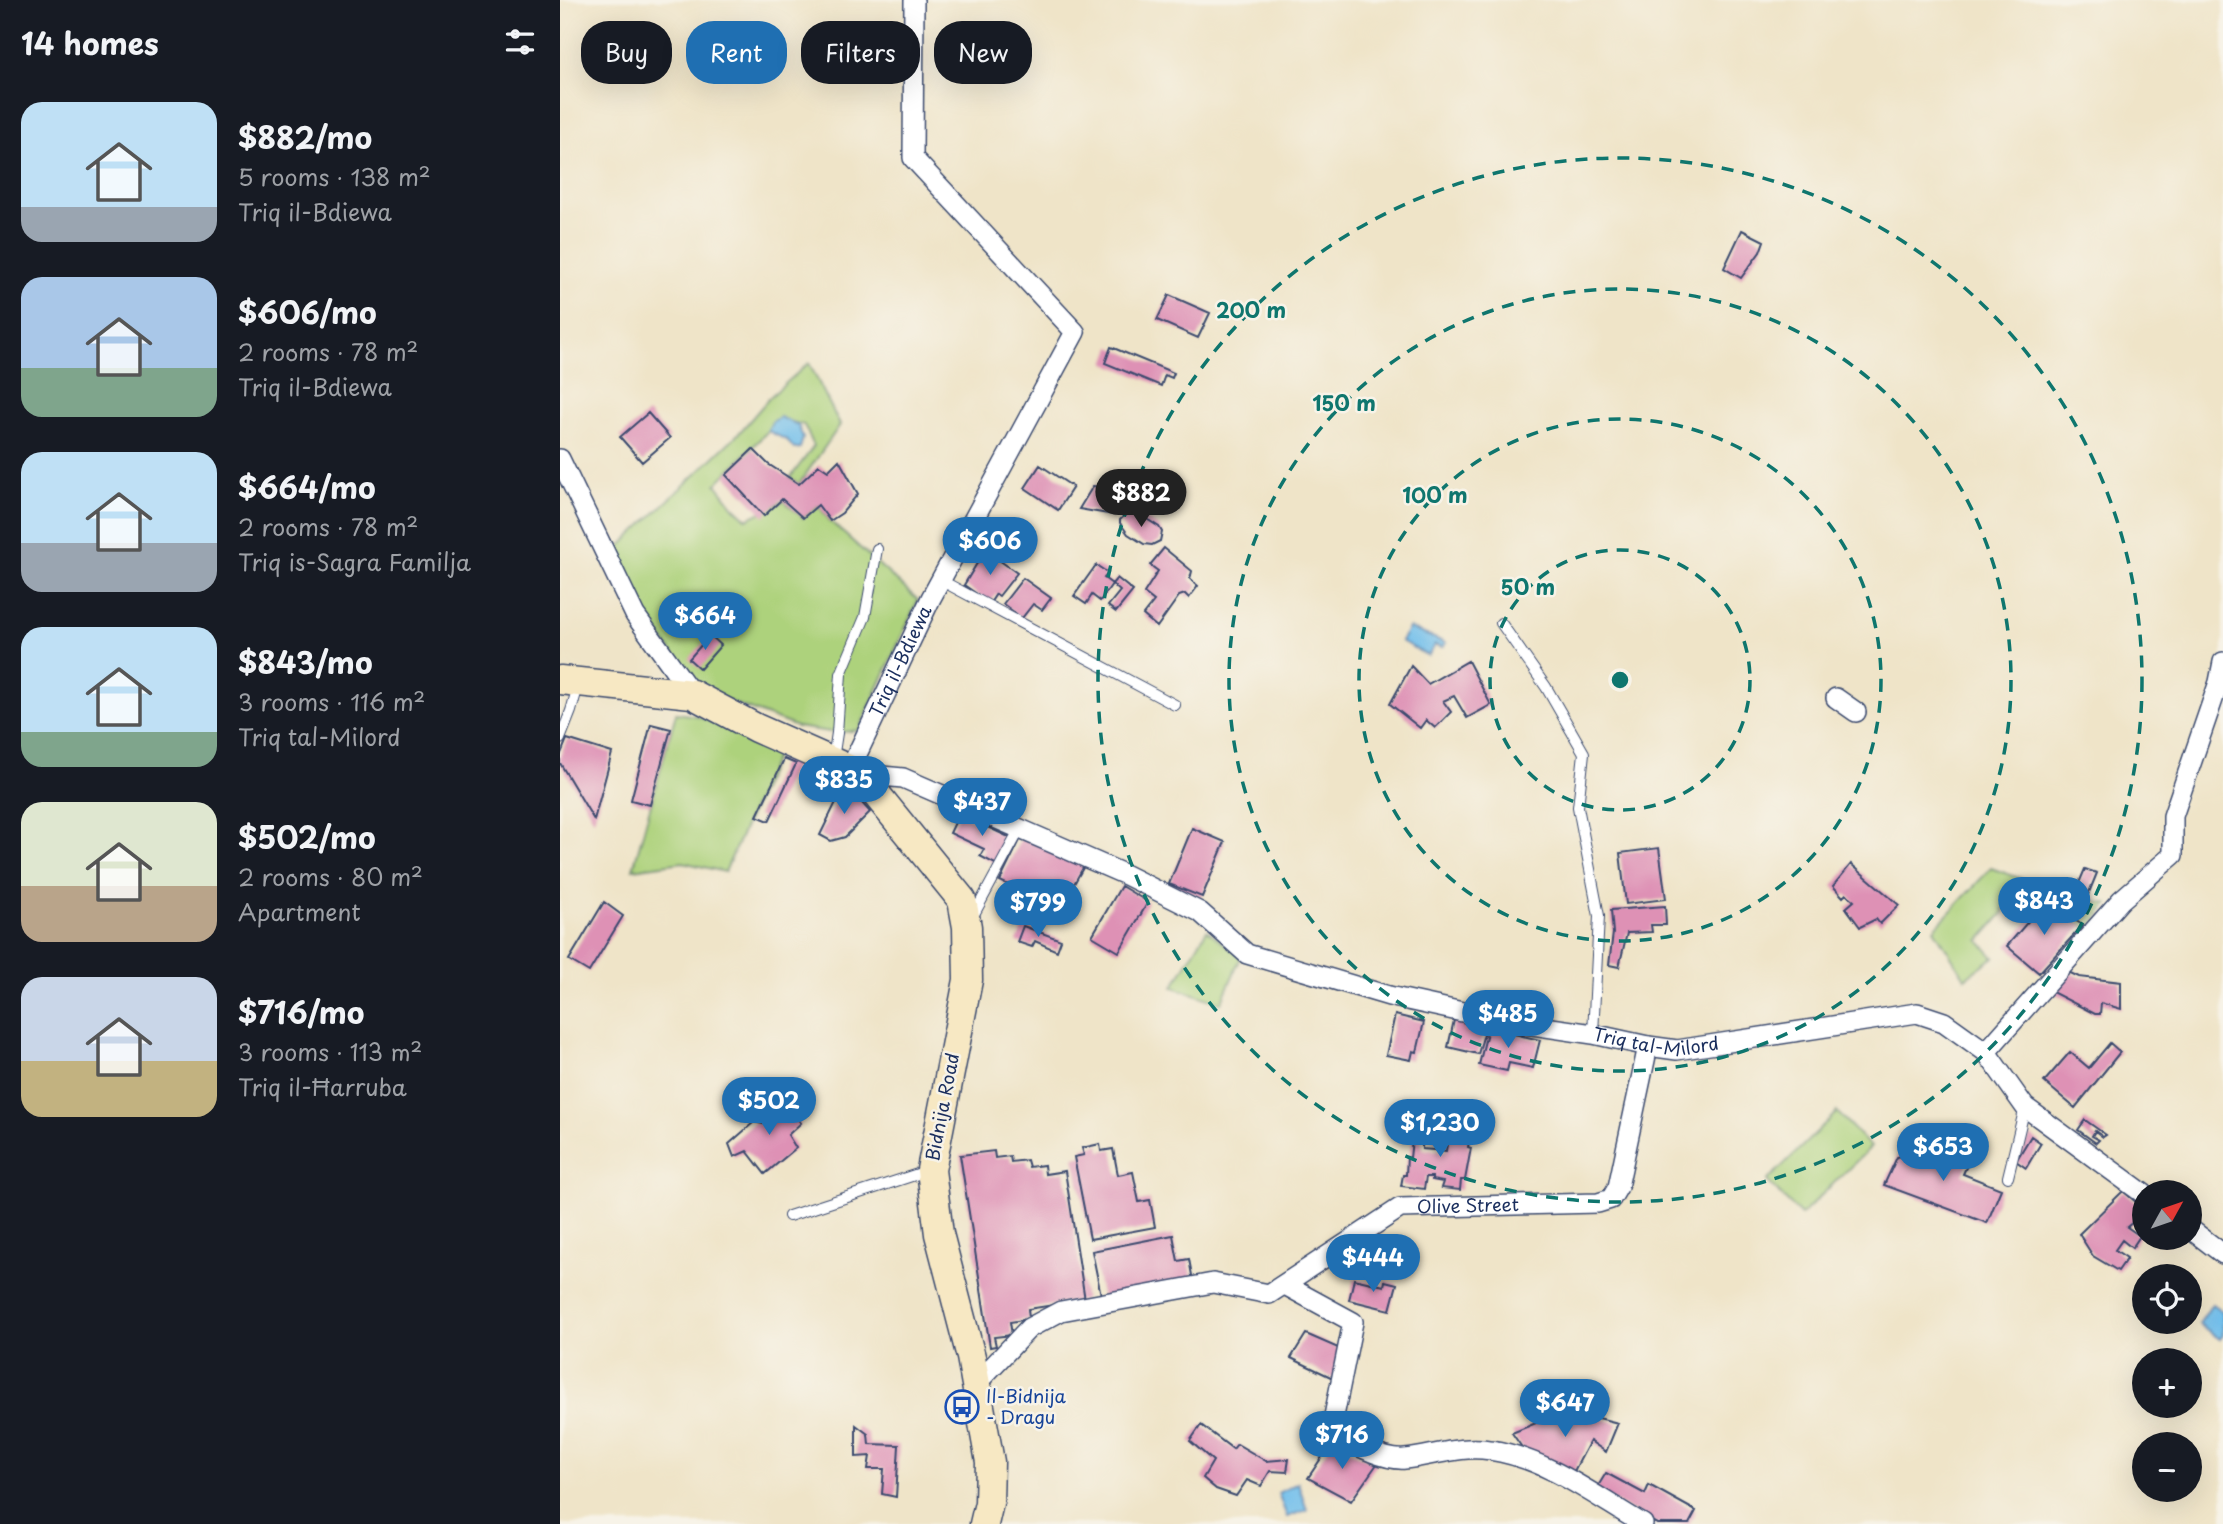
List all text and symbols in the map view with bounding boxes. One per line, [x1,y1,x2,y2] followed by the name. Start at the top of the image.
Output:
[21,20,159,65] text: 14 homes
[581,21,672,84] chip: Buy
[686,21,787,84] chip: Rent
[801,21,920,84] chip: Filters
[934,21,1032,84] chip: New
[501,23,539,61] icon: filters
[238,114,372,159] text: $882/mo
[77,130,161,214] icon: home
[238,159,431,194] text: 5 rooms · 138 m²
[238,194,392,229] text: Triq il-Bdiewa
[238,289,377,334] text: $606/mo
[1216,293,1286,325] text: 200 m
[77,305,161,389] icon: home
[238,334,418,369] text: 2 rooms · 78 m²
[238,369,392,404] text: Triq il-Bdiewa
[1312,386,1376,418] text: 150 m
[238,464,376,509] text: $664/mo
[1100,470,1182,529] pin: $882
[1111,474,1171,509] text: $882
[1402,478,1468,510] text: 100 m
[77,480,161,564] icon: home
[238,509,418,544] text: 2 rooms · 78 m²
[949,518,1031,577] pin: $606
[959,522,1021,557] text: $606
[238,544,471,579] text: Triq is-Sagra Familja
[1501,570,1555,602] text: 50 m
[664,592,746,652] pin: $664
[674,597,736,632] text: $664
[862,600,938,721] street label: Triq il-Bdiewa
[238,639,373,684] text: $843/mo
[77,655,161,739] icon: home
[1608,668,1632,692] centre of rings
[238,684,425,719] text: 3 rooms · 116 m²
[238,719,401,754] text: Triq tal-Milord
[803,756,885,816] pin: $835
[815,761,873,796] text: $835
[941,778,1023,838] pin: $437
[953,783,1011,818] text: $437
[238,814,376,859] text: $502/mo
[77,830,161,914] icon: home
[238,859,423,894] text: 2 rooms · 80 m²
[2003,878,2085,937] pin: $843
[997,880,1079,939] pin: $799
[2014,882,2074,917] text: $843
[1010,884,1066,919] text: $799
[238,894,361,929] text: Apartment
[238,989,364,1034] text: $716/mo
[1467,990,1549,1050] pin: $485
[1478,995,1538,1030] text: $485
[77,1005,161,1089] icon: home
[1591,1019,1721,1062] street label: Triq tal-Milord
[238,1034,422,1069] text: 3 rooms · 113 m²
[918,1050,965,1163] street label: Bidnija Road
[238,1069,407,1104] text: Triq il-Ħarruba
[728,1078,810,1137] pin: $502
[738,1082,800,1117] text: $502
[1383,1100,1497,1159] pin: $1,230
[1400,1104,1480,1139] text: $1,230
[1902,1124,1984,1183] pin: $653
[1913,1128,1973,1163] text: $653
[2132,1180,2202,1250] north arrow
[2132,1180,2202,1502] map controls
[1416,1190,1519,1220] street label: Olive Street
[1332,1234,1414,1294] pin: $444
[1342,1239,1404,1274] text: $444
[2132,1264,2202,1334] button: locate
[2132,1348,2202,1418] button: +
[1524,1380,1606,1439] pin: $647
[986,1382,1066,1430] place label: Il-Bidnija - Dragu
[1536,1384,1594,1419] text: $647
[943,1388,981,1426] bus stop icon: Il-Bidnija - Dragu
[1301,1412,1383,1471] pin: $716
[1315,1416,1369,1451] text: $716
[2132,1432,2202,1502] button: −

